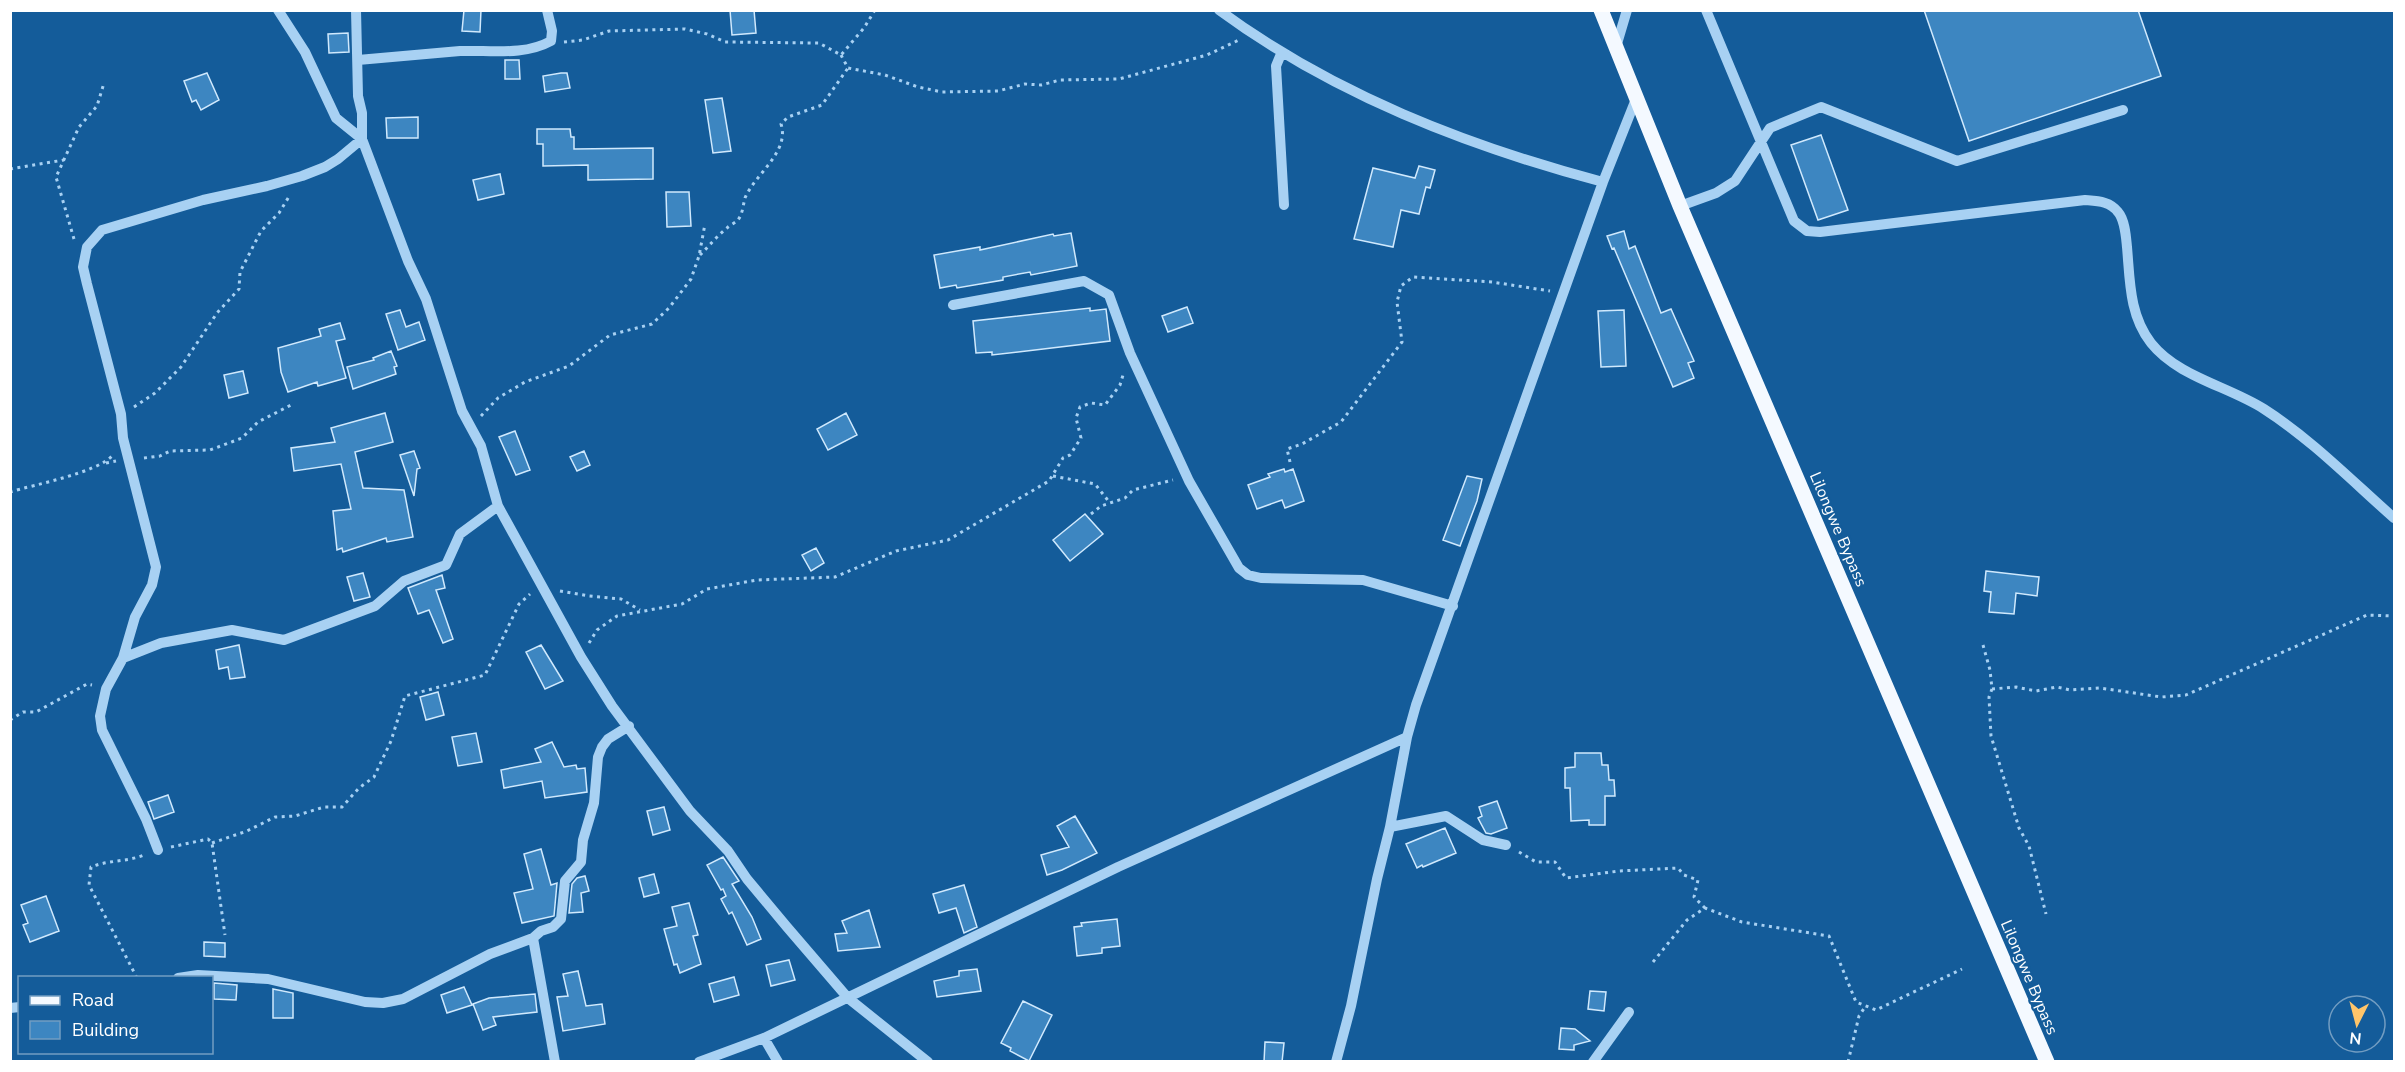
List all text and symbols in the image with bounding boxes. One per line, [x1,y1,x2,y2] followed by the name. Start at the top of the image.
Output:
[1804,469,1872,590] street label: Lilongwe Bypass
[1995,917,2063,1038] street label: Lilongwe Bypass
[18,976,213,1054] legend
[72,988,114,1012] text: Road
[2327,994,2387,1054] north arrow
[72,1018,139,1042] text: Building
[2348,1026,2363,1049] text: N

